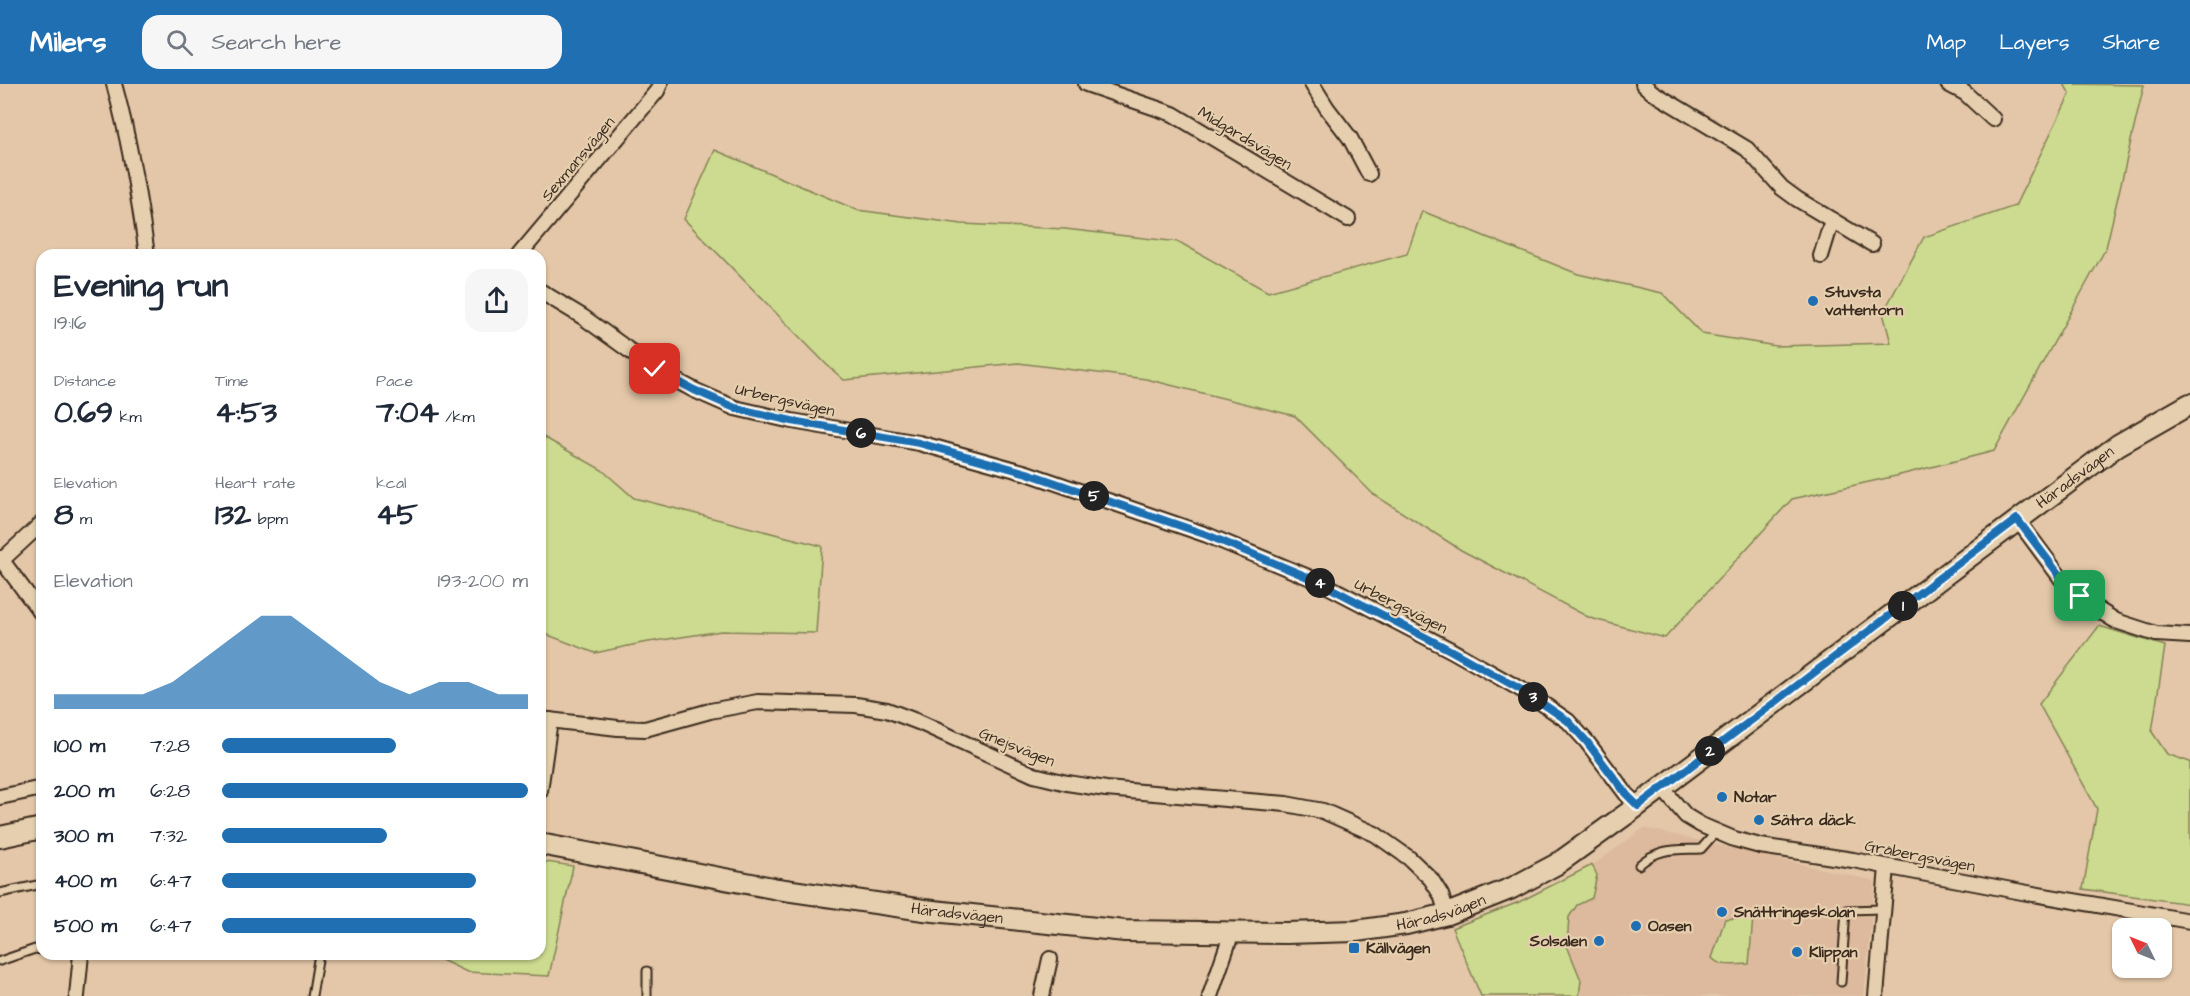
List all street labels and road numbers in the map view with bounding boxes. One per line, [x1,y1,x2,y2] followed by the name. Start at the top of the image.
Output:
[1193,101,1296,176] street label: Midgårdsvägen
[536,112,621,207] street label: Sexmansvägen
[733,378,837,423] street label: Urbergsvägen
[2031,441,2119,514] street label: Häradsvägen
[1350,573,1451,640] street label: Urbergsvägen
[975,722,1058,773] street label: Gnejsvägen
[1863,835,1977,878] street label: Gråbergsvägen
[1395,889,1489,936] street label: Häradsvägen
[910,897,1004,929] street label: Häradsvägen

